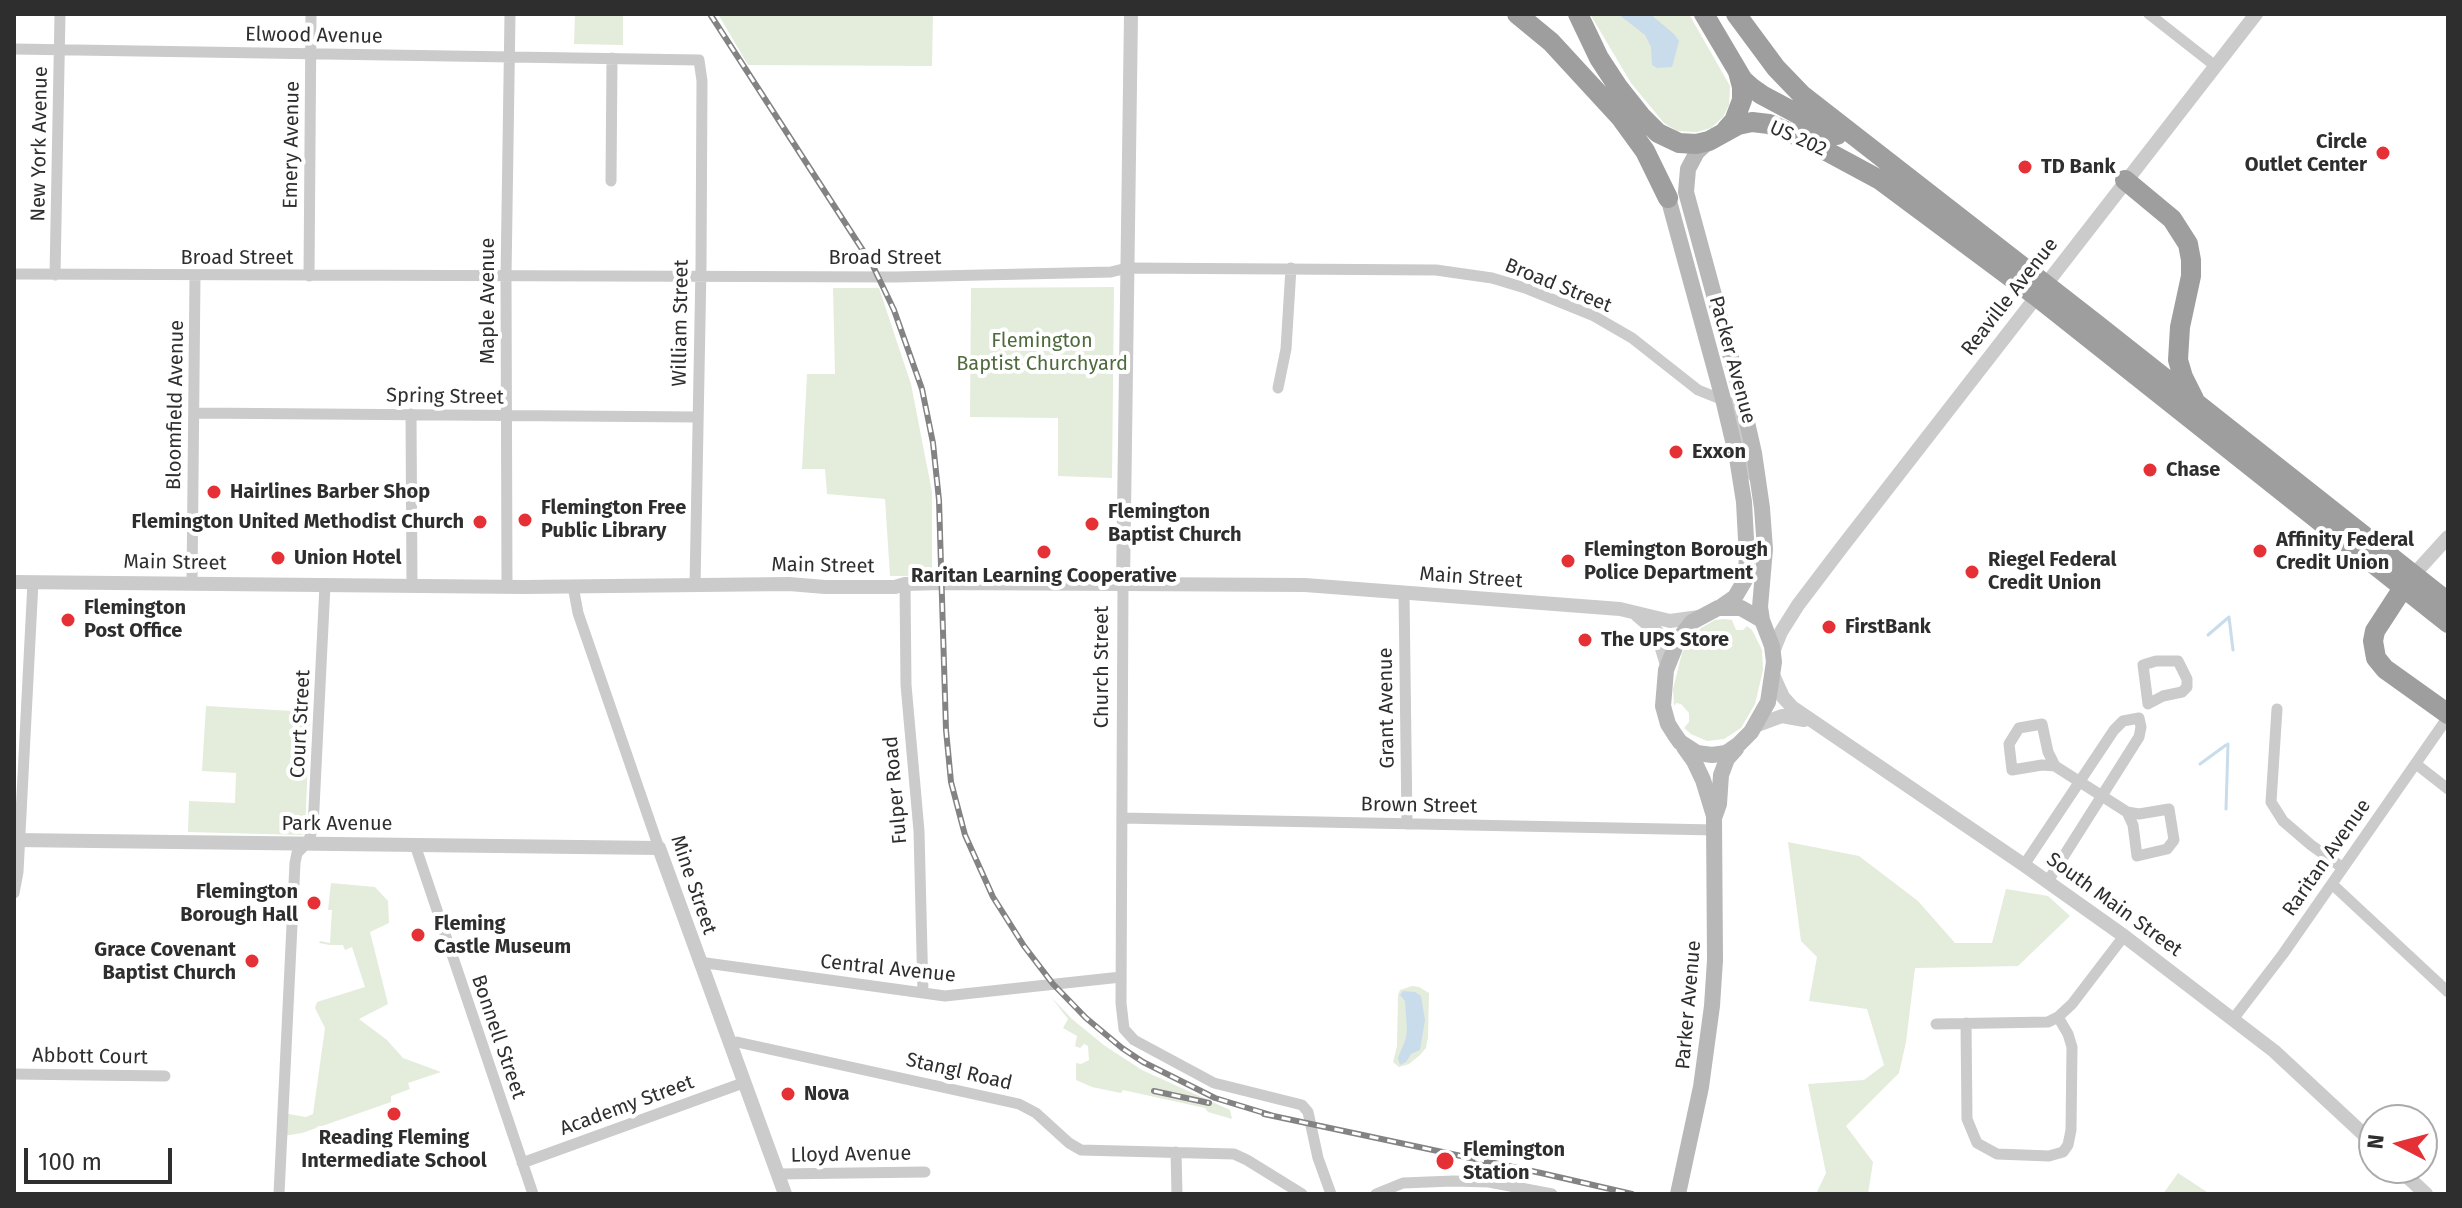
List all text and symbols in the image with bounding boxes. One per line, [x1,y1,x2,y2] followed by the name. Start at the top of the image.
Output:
[245,23,383,49] street label: Elwood Avenue
[27,66,53,222] street label: New York Avenue
[279,81,305,209] street label: Emery Avenue
[1766,116,1830,162] street label: US 202
[2245,130,2367,177] place label: Circle Outlet Center
[2374,144,2392,162] marker: Circle Outlet Center
[2041,155,2115,179] place label: TD Bank
[2016,158,2034,176] marker: TD Bank
[1957,233,2063,361] street label: Reaville Avenue
[476,238,500,364] street label: Maple Avenue
[180,246,294,270] street label: Broad Street
[828,246,942,270] street label: Broad Street
[1501,254,1615,318] street label: Broad Street
[668,259,694,387] street label: William Street
[1703,293,1761,427] street label: Packer Avenue
[163,320,189,490] street label: Bloomfield Avenue
[956,329,1128,376] park label: Flemington Baptist Churchyard
[386,384,504,410] street label: Spring Street
[1692,440,1746,464] place label: Exxon
[1667,443,1685,461] marker: Exxon
[2166,458,2220,482] place label: Chase
[2141,461,2159,479] marker: Chase
[230,480,430,504] place label: Hairlines Barber Shop
[205,483,223,501] marker: Hairlines Barber Shop
[541,496,686,543] place label: Flemington Free Public Library
[1108,500,1242,547] place label: Flemington Baptist Church
[132,510,464,534] place label: Flemington United Methodist Church
[516,511,534,529] marker: Flemington Free Public Library
[471,513,489,531] marker: Flemington United Methodist Church
[1083,515,1101,533] marker: Flemington Baptist Church
[2276,528,2414,575] place label: Affinity Federal Credit Union
[1584,538,1768,585] place label: Flemington Borough Police Department
[2251,542,2269,560] marker: Affinity Federal Credit Union
[1035,543,1053,561] marker: Raritan Learning Cooperative
[294,546,401,570] place label: Union Hotel
[1988,548,2116,595] place label: Riegel Federal Credit Union
[269,549,287,567] marker: Union Hotel
[123,550,227,576] street label: Main Street
[1559,552,1577,570] marker: Flemington Borough Police Department
[771,553,875,579] street label: Main Street
[1419,562,1523,594] street label: Main Street
[1963,563,1981,581] marker: Riegel Federal Credit Union
[911,564,1177,588] place label: Raritan Learning Cooperative
[84,596,186,643] place label: Flemington Post Office
[1090,606,1114,728] street label: Church Street
[59,611,77,629] marker: Flemington Post Office
[1845,615,1931,639] place label: FirstBank
[1820,618,1838,636] marker: FirstBank
[1601,628,1729,652] place label: The UPS Store
[1576,631,1594,649] marker: The UPS Store
[1374,647,1400,769] street label: Grant Avenue
[286,669,316,779] street label: Court Street
[879,735,913,845] street label: Fulper Road
[1361,793,1477,819] street label: Brown Street
[2278,795,2376,921] street label: Raritan Avenue
[281,812,393,836] street label: Park Avenue
[665,832,721,938] street label: Mine Street
[2041,848,2187,962] street label: South Main Street
[180,880,298,927] place label: Flemington Borough Hall
[305,894,323,912] marker: Flemington Borough Hall
[434,912,571,959] place label: Fleming Castle Museum
[409,926,427,944] marker: Fleming Castle Museum
[94,938,236,985] place label: Grace Covenant Baptist Church
[1671,939,1707,1071] street label: Parker Avenue
[819,950,957,988] street label: Central Avenue
[243,952,261,970] marker: Grace Covenant Baptist Church
[466,972,530,1102] street label: Bonnell Street
[32,1044,148,1070] street label: Abbott Court
[904,1048,1014,1096] street label: Stangl Road
[557,1071,697,1141] street label: Academy Street
[804,1082,850,1106] place label: Nova
[779,1085,797,1103] marker: Nova
[2358,1104,2438,1184] north arrow
[385,1105,403,1123] marker: Reading Fleming Intermediate School
[301,1126,487,1173] place label: Reading Fleming Intermediate School
[28,1132,176,1182] scale bar
[2361,1133,2390,1150] text: N
[1463,1138,1565,1185] place label: Flemington Station
[791,1142,911,1168] street label: Lloyd Avenue
[38,1148,102,1176] text: 100 m
[1434,1150,1456,1172] marker: Flemington Station

